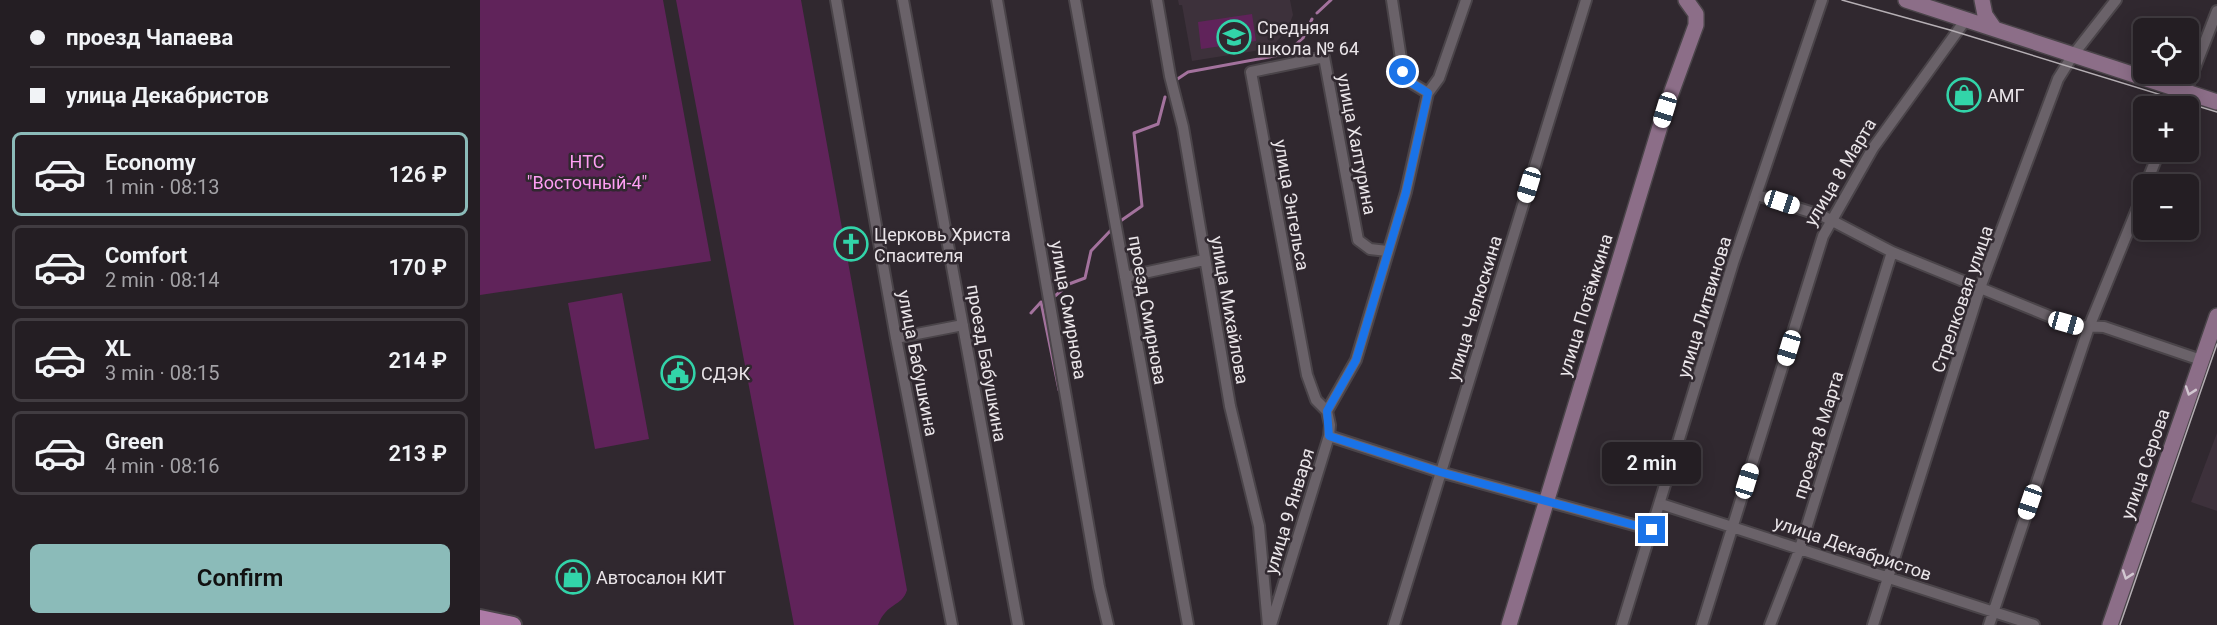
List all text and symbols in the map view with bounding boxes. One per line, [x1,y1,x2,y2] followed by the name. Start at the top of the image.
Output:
[1257,17,1359,59] place label: Средняя школа № 64
[2133,18,2199,240] map controls
[2133,18,2199,84] button: locate
[1216,19,1252,55] school or university icon: Средняя школа № 64
[66,25,233,50] text: проезд Чапаева
[1389,58,1416,85] route start
[1333,72,1381,216] street label: улица Халтурина
[1946,77,1982,113] shop icon: АМГ
[66,83,269,108] text: улица Декабристов
[1987,85,2024,106] place label: АМГ
[1651,90,1679,130] car
[2133,96,2199,162] button: +
[1800,114,1880,230] street label: улица 8 Марта
[1270,138,1314,272] street label: улица Энгельса
[33,147,87,201] icon: car
[105,150,196,175] text: Economy
[527,151,647,193] park label: НТС "Восточный-4"
[389,162,447,187] text: 126 ₽
[1515,165,1543,205] car
[2133,174,2199,240] button: −
[105,175,220,199] text: 1 min · 08:13
[1762,188,1802,216] car
[1927,223,1997,375] street label: Стрелковая улица
[874,224,1011,266] place label: Церковь Христа Спасителя
[833,226,869,262] church icon: Церковь Христа Спасителя
[1553,231,1617,379] street label: улица Потёмкина
[1442,233,1506,383] street label: улица Челюскина
[1125,234,1171,386] street label: проезд Смирнова
[1207,234,1253,386] street label: улица Михайлова
[1672,234,1736,380] street label: улица Литвинова
[1046,239,1092,381] street label: улица Смирнова
[33,240,87,294] icon: car
[105,243,187,268] text: Comfort
[389,255,447,280] text: 170 ₽
[105,268,220,292] text: 2 min · 08:14
[963,283,1011,443] street label: проезд Бабушкина
[894,288,942,438] street label: улица Бабушкина
[2046,309,2086,337] car
[1775,328,1803,368] car
[33,333,87,387] icon: car
[105,336,131,361] text: XL
[389,348,447,373] text: 214 ₽
[660,355,696,391] public building icon: СДЭК
[105,361,220,385] text: 3 min · 08:15
[701,363,750,384] place label: СДЭК
[1789,369,1847,501] street label: проезд 8 Марта
[2185,385,2198,396] one-way arrow
[2116,406,2174,522] street label: улица Серова
[33,426,87,480] icon: car
[105,429,164,454] text: Green
[389,441,447,466] text: 213 ₽
[1602,443,1702,485] callout: 2 min
[1260,446,1318,576] street label: улица 9 Января
[1626,451,1677,475] text: 2 min
[105,454,220,478] text: 4 min · 08:16
[1733,461,1761,501] car
[2016,482,2044,522] car
[1772,511,1934,585] street label: улица Декабристов
[1638,516,1665,543] route end
[30,544,450,613] button: Confirm
[555,559,591,595] shop icon: Автосалон КИТ
[596,567,726,588] place label: Автосалон КИТ
[2122,569,2135,580] one-way arrow

